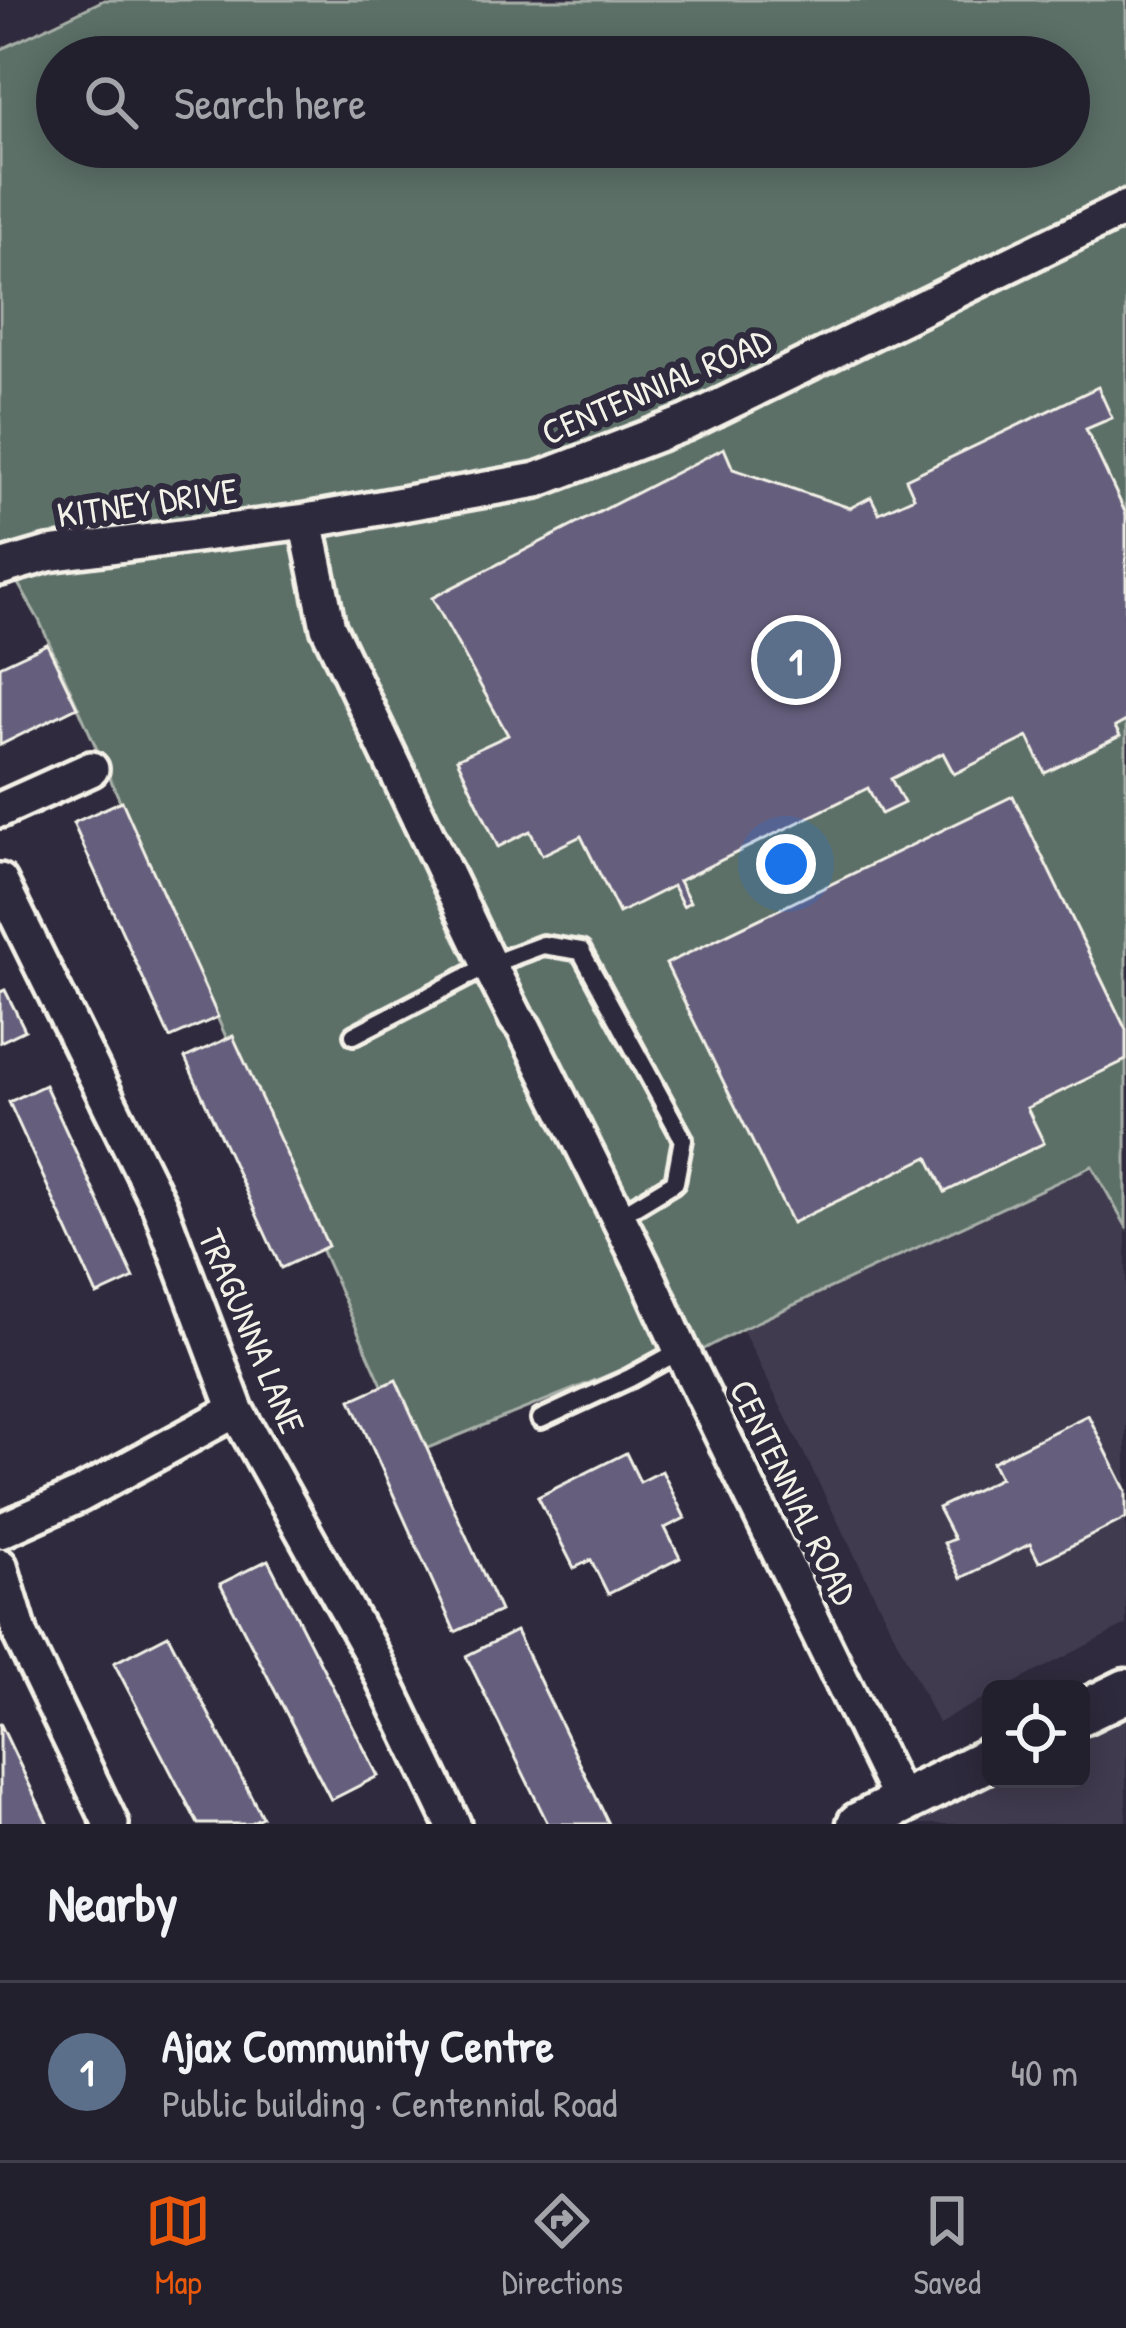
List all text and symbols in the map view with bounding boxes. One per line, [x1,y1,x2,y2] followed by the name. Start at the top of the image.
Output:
[36,36,1090,168] search box
[78,69,144,135] icon: search
[174,72,366,133] text: Search here
[534,315,778,456] street label: CENTENNIAL ROAD
[54,465,240,538] street label: KITNEY DRIVE
[757,615,835,705] pin: 1
[756,834,816,894] your location
[187,1221,318,1441] street label: TRAGUNNA LANE
[719,1371,870,1612] street label: CENTENNIAL ROAD
[982,1680,1090,1788] map controls
[982,1680,1090,1788] button: locate
[48,1868,178,1937] text: Nearby
[162,2015,554,2076] text: Ajax Community Centre
[80,2045,94,2098] text: 1
[1010,2045,1078,2098] text: 40 m
[162,2076,617,2129] text: Public building · Centennial Road
[145,2188,211,2304] tab: Map
[502,2188,623,2304] tab: Directions
[913,2188,981,2304] tab: Saved

